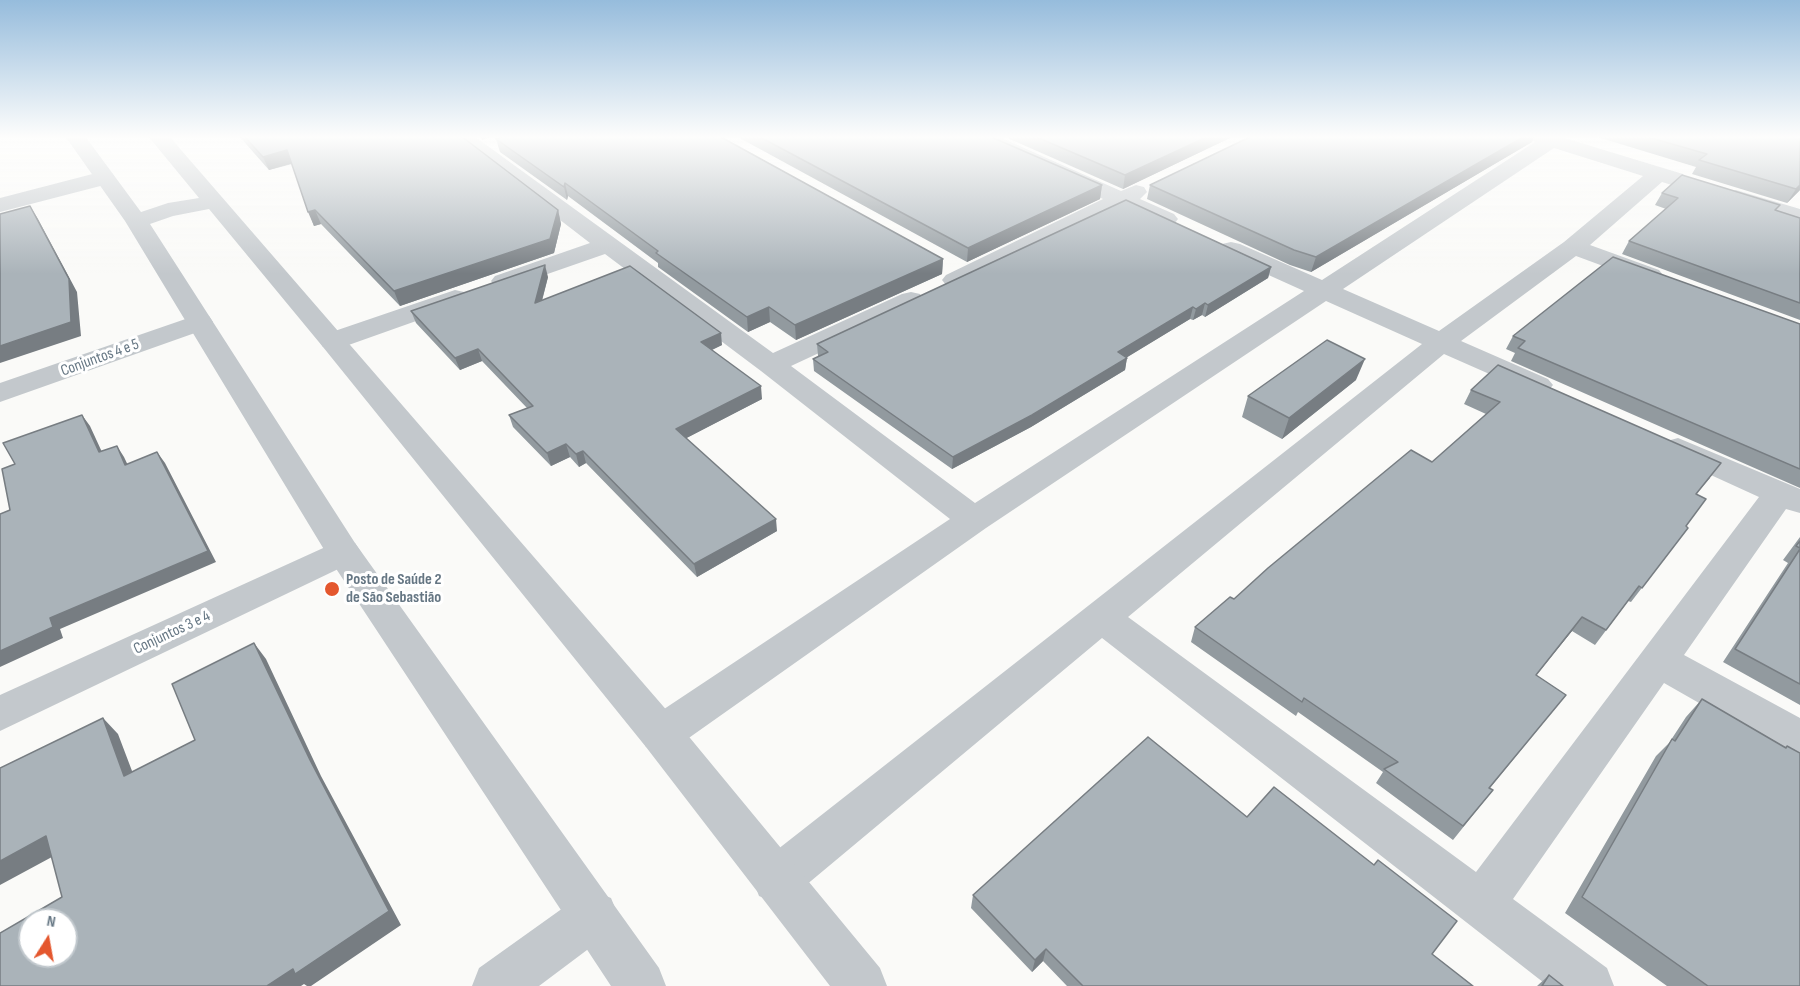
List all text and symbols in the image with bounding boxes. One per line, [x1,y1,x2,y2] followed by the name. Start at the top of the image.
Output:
[58,335,142,381] street label: Conjuntos 4 e 5
[346,570,441,608] place label: Posto de Saúde 2 de São Sebastião
[323,580,341,598] marker: Posto de Saúde 2 de São Sebastião
[131,607,213,659] street label: Conjuntos 3 e 4
[18,908,78,968] north arrow
[45,912,57,932] text: N

